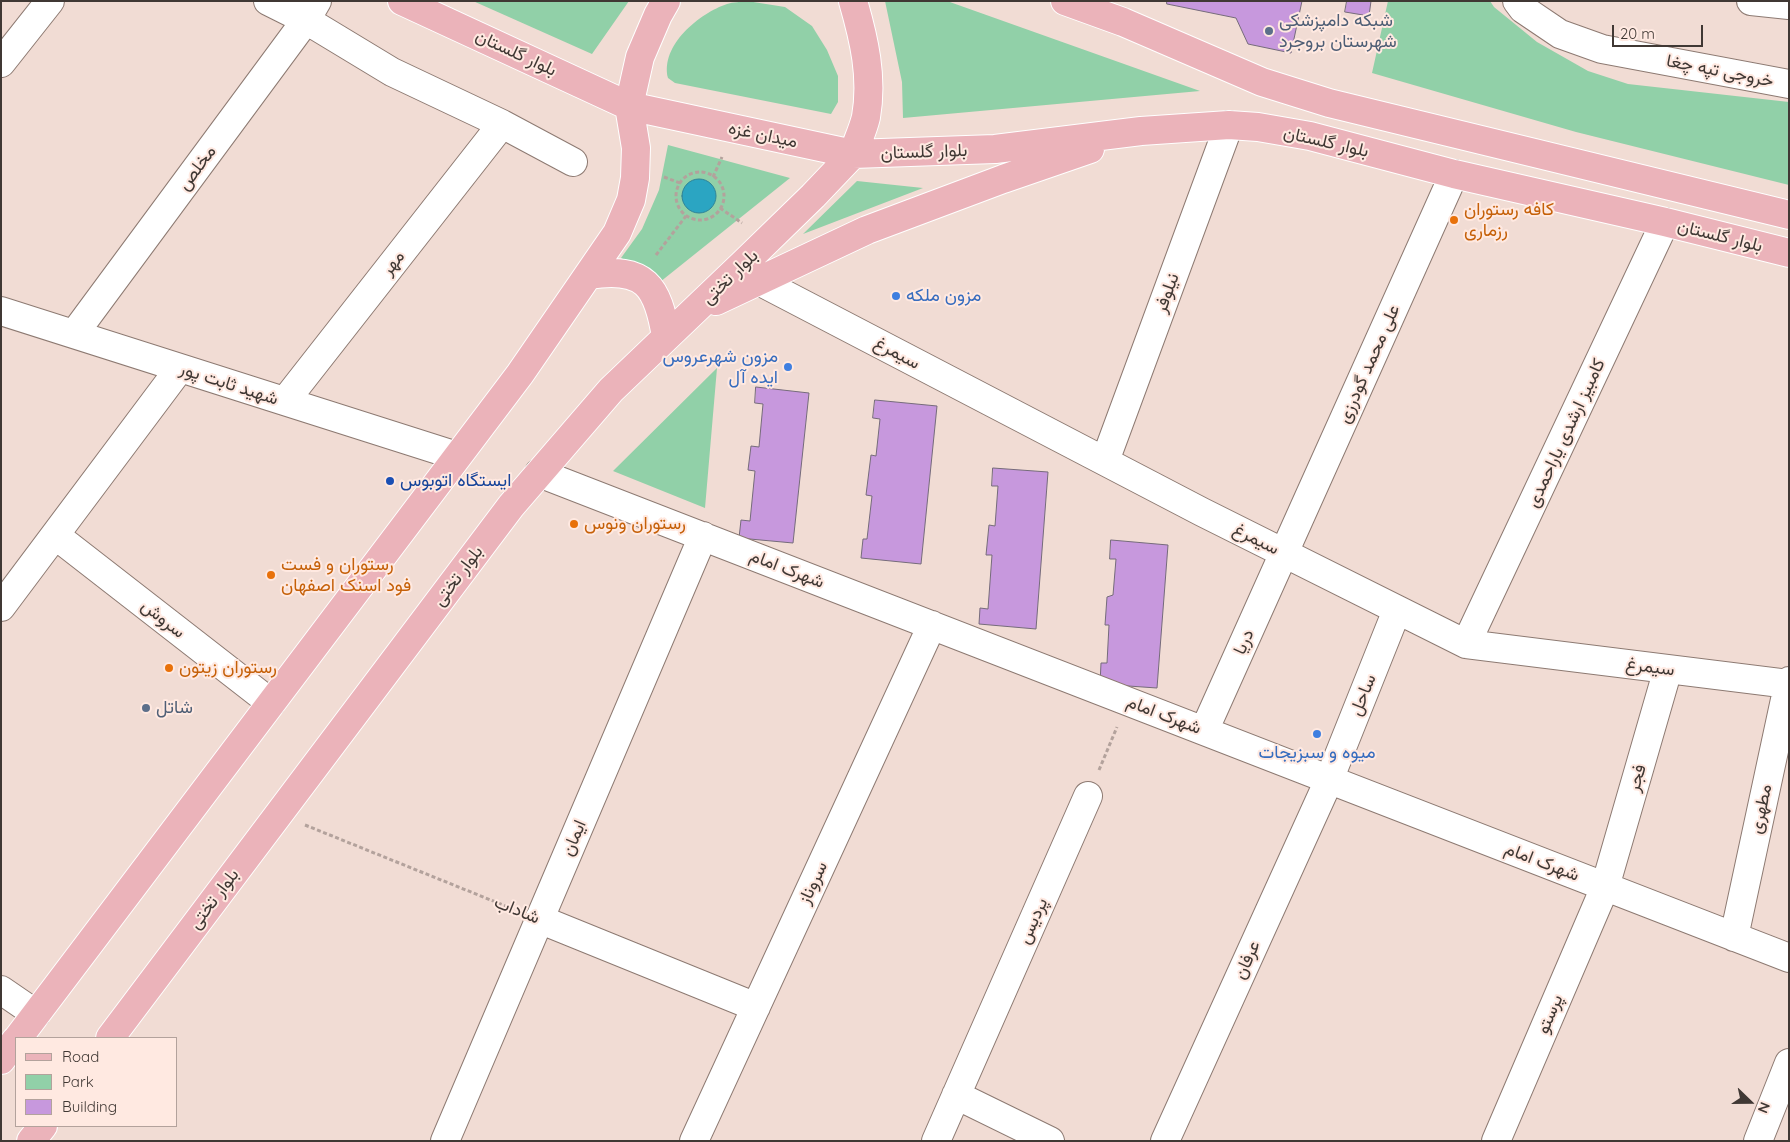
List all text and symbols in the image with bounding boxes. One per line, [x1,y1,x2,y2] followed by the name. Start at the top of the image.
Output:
[1279,10,1397,52] place label: شبکه دامپزشکی شهرستان بروجرد
[1615,15,1706,47] scale bar
[1620,24,1655,43] text: 20 m
[472,25,560,81] street label: بلوار گلستان
[1263,25,1275,37] marker: شبکه دامپزشکی شهرستان بروجرد
[1665,50,1775,92] street label: خروجی تپه چغا
[726,117,800,153] street label: میدان غزه
[1281,122,1371,162] street label: بلوار گلستان
[880,140,968,164] street label: بلوار گلستان
[173,141,221,195] street label: مخلص
[1464,199,1554,242] place label: کافه رستوران رزماری
[1448,214,1460,226] marker: کافه رستوران رزماری
[1675,215,1765,257] street label: بلوار گلستان
[697,245,763,309] street label: بلوار تختی
[377,246,409,280] street label: مهر
[1150,270,1184,316] street label: نیلوفر
[906,285,981,307] place label: مزون ملکه
[890,290,902,302] marker: مزون ملکه
[1333,301,1405,427] street label: علی محمد گودرزی
[870,332,924,374] street label: سیمرغ
[663,346,778,388] place label: مزون شهرعروس ایده آل
[1522,355,1610,511] street label: کامبیز ارشدی یاراحمدی
[177,358,281,410] street label: شهید ثابت پور
[782,361,794,373] marker: مزون شهرعروس ایده آل
[400,470,511,492] place label: ایستگاه اتوبوس
[384,475,396,487] marker: ایستگاه اتوبوس
[584,513,686,535] place label: رستوران ونوس
[568,518,580,530] marker: رستوران ونوس
[1229,518,1283,560] street label: سیمرغ
[428,541,488,611] street label: بلوار تختی
[747,545,827,593] street label: شهرک امام
[281,554,411,596] place label: رستوران و فست فود اسنک اصفهان
[265,569,277,581] marker: رستوران و فست فود اسنک اصفهان
[137,595,189,643] street label: سروش
[1229,626,1259,658] street label: دریا
[1624,653,1676,681] street label: سیمرغ
[179,657,277,679] place label: رستوران زیتون
[163,662,175,674] marker: رستوران زیتون
[1345,671,1381,719] street label: ساحل
[1124,691,1204,739] street label: شهرک امام
[156,697,193,719] place label: شاتل
[140,702,152,714] marker: شاتل
[1311,728,1323,740] marker: میوه و سبزیجات
[1258,742,1376,764] place label: میوه و سبزیجات
[1623,762,1651,794] street label: فجر
[1745,782,1777,836] street label: مطهری
[557,817,591,859] street label: ایمان
[1502,838,1582,886] street label: شهرک امام
[794,858,832,908] street label: سروناز
[184,864,244,934] street label: بلوار تختی
[491,891,543,929] street label: شاداب
[1013,895,1053,947] street label: پردیس
[1229,937,1265,983] street label: عرفان
[1532,991,1568,1037] street label: پرستو
[15,1037,178,1127] legend
[62,1047,99,1066] text: Road
[62,1072,94,1091] text: Park
[1725,1077,1775,1127] north arrow
[62,1097,117,1116] text: Building
[1754,1099,1774,1116] text: N

